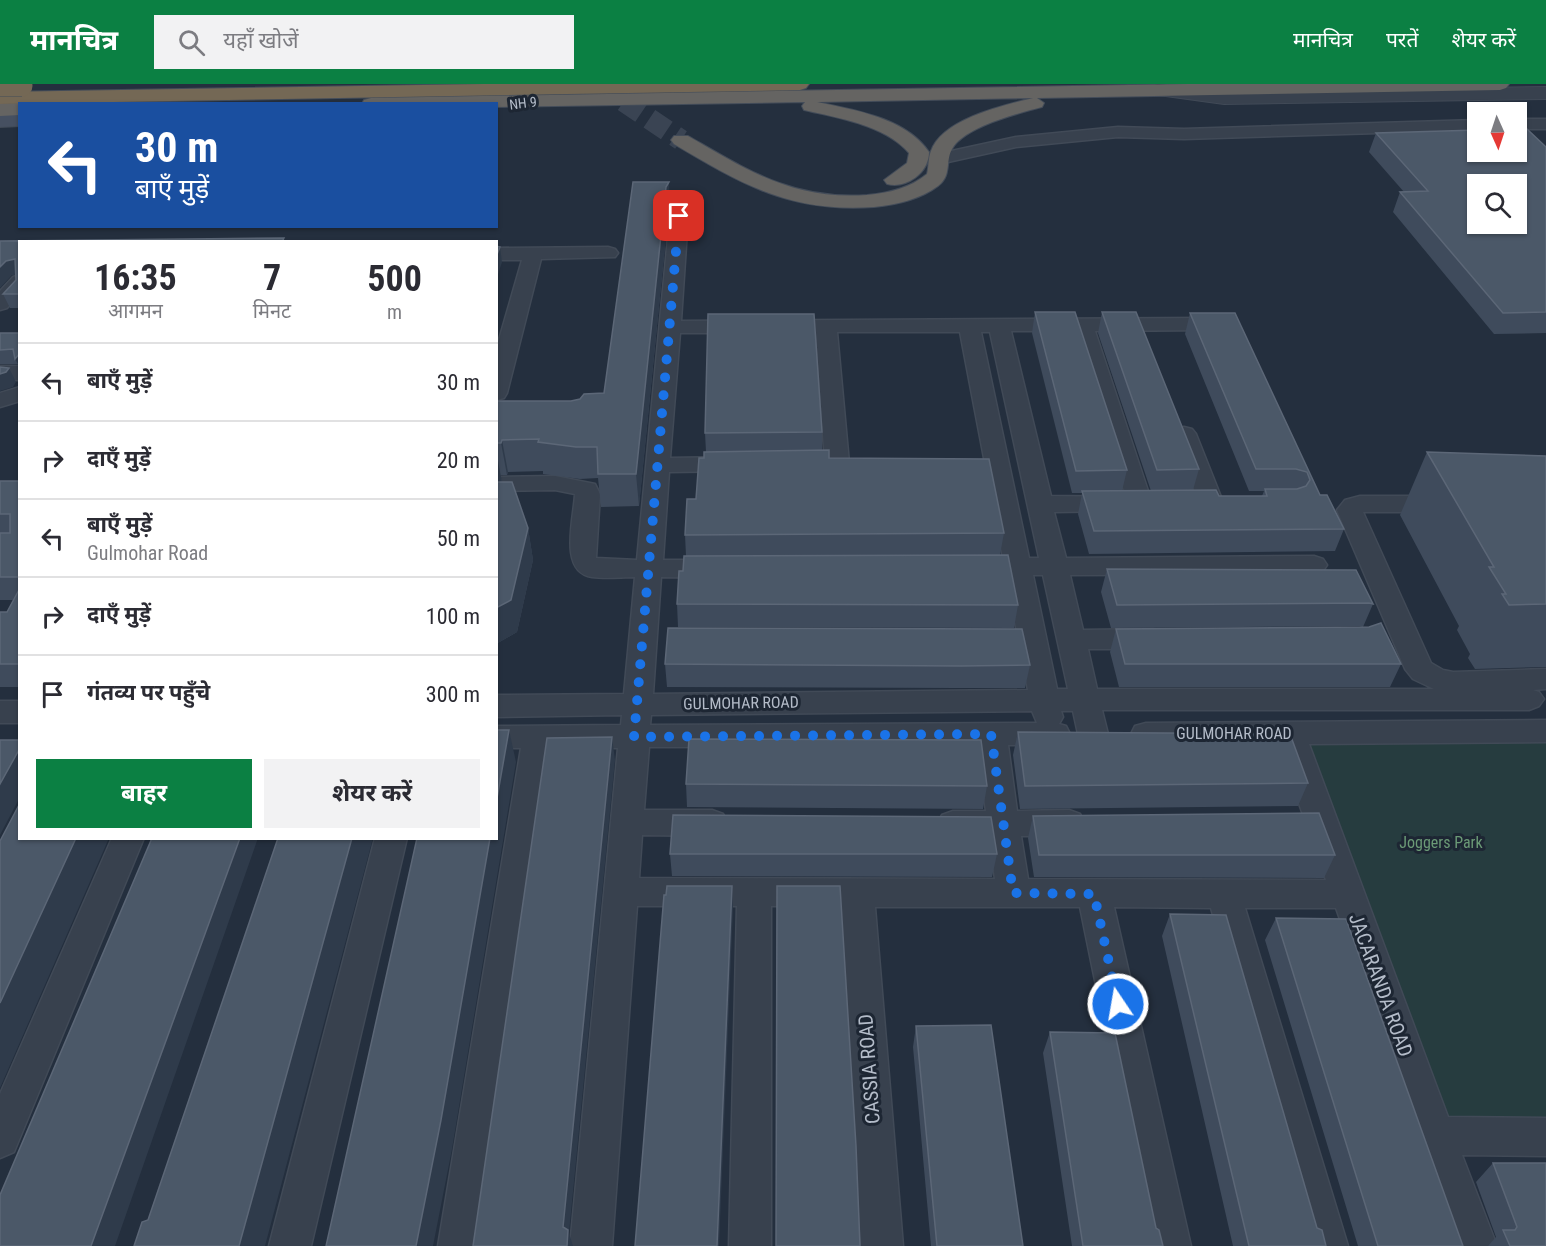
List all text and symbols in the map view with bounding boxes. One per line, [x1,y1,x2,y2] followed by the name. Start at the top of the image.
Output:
[154,15,574,69] search box
[30,24,118,57] text: मानचित्र
[175,26,208,59] icon: search
[223,28,298,53] text: यहाँ खोजें
[1293,28,1353,52] text: मानचित्र
[1386,28,1418,52] text: परतें
[1451,28,1516,52] text: शेयर करें
[508,93,538,113] street label: NH 9
[1467,102,1527,162] north arrow
[1467,102,1527,234] map controls
[135,123,218,172] text: 30 m
[36,126,114,204] icon: left
[135,173,209,205] text: बाएँ मुड़ें
[1467,174,1527,234] button: search
[653,190,704,241] pin
[662,199,695,232] icon: arrive
[94,257,177,299] text: 16:35
[263,257,281,299] text: 7
[367,258,422,300] text: 500
[108,299,163,323] text: आगमन
[253,299,291,323] text: मिनट
[387,300,402,324] text: m
[36,366,69,399] icon: left
[87,368,152,393] text: बाएँ मुड़ें
[437,370,480,395] text: 30 m
[36,444,69,477] icon: right
[87,446,151,471] text: दाएँ मुड़ें
[437,448,480,473] text: 20 m
[87,512,152,537] text: बाएँ मुड़ें
[36,522,69,555] icon: left
[437,526,480,551] text: 50 m
[87,541,208,565] text: Gulmohar Road
[36,600,69,633] icon: right
[87,602,151,627] text: दाएँ मुड़ें
[426,604,480,629] text: 100 m
[36,678,69,711] icon: arrive
[87,680,210,705] text: गंतव्य पर पहुँचे
[426,682,480,707] text: 300 m
[683,692,799,714] street label: GULMOHAR ROAD
[1176,724,1292,743] street label: GULMOHAR ROAD
[36,759,252,828] button: बाहर
[264,759,480,828] button: शेयर करें
[1399,833,1484,852] park label: Joggers Park
[1344,910,1418,1060] street label: JACARANDA ROAD
[1086,972,1150,1036] position arrow
[853,1013,885,1125] street label: CASSIA ROAD

